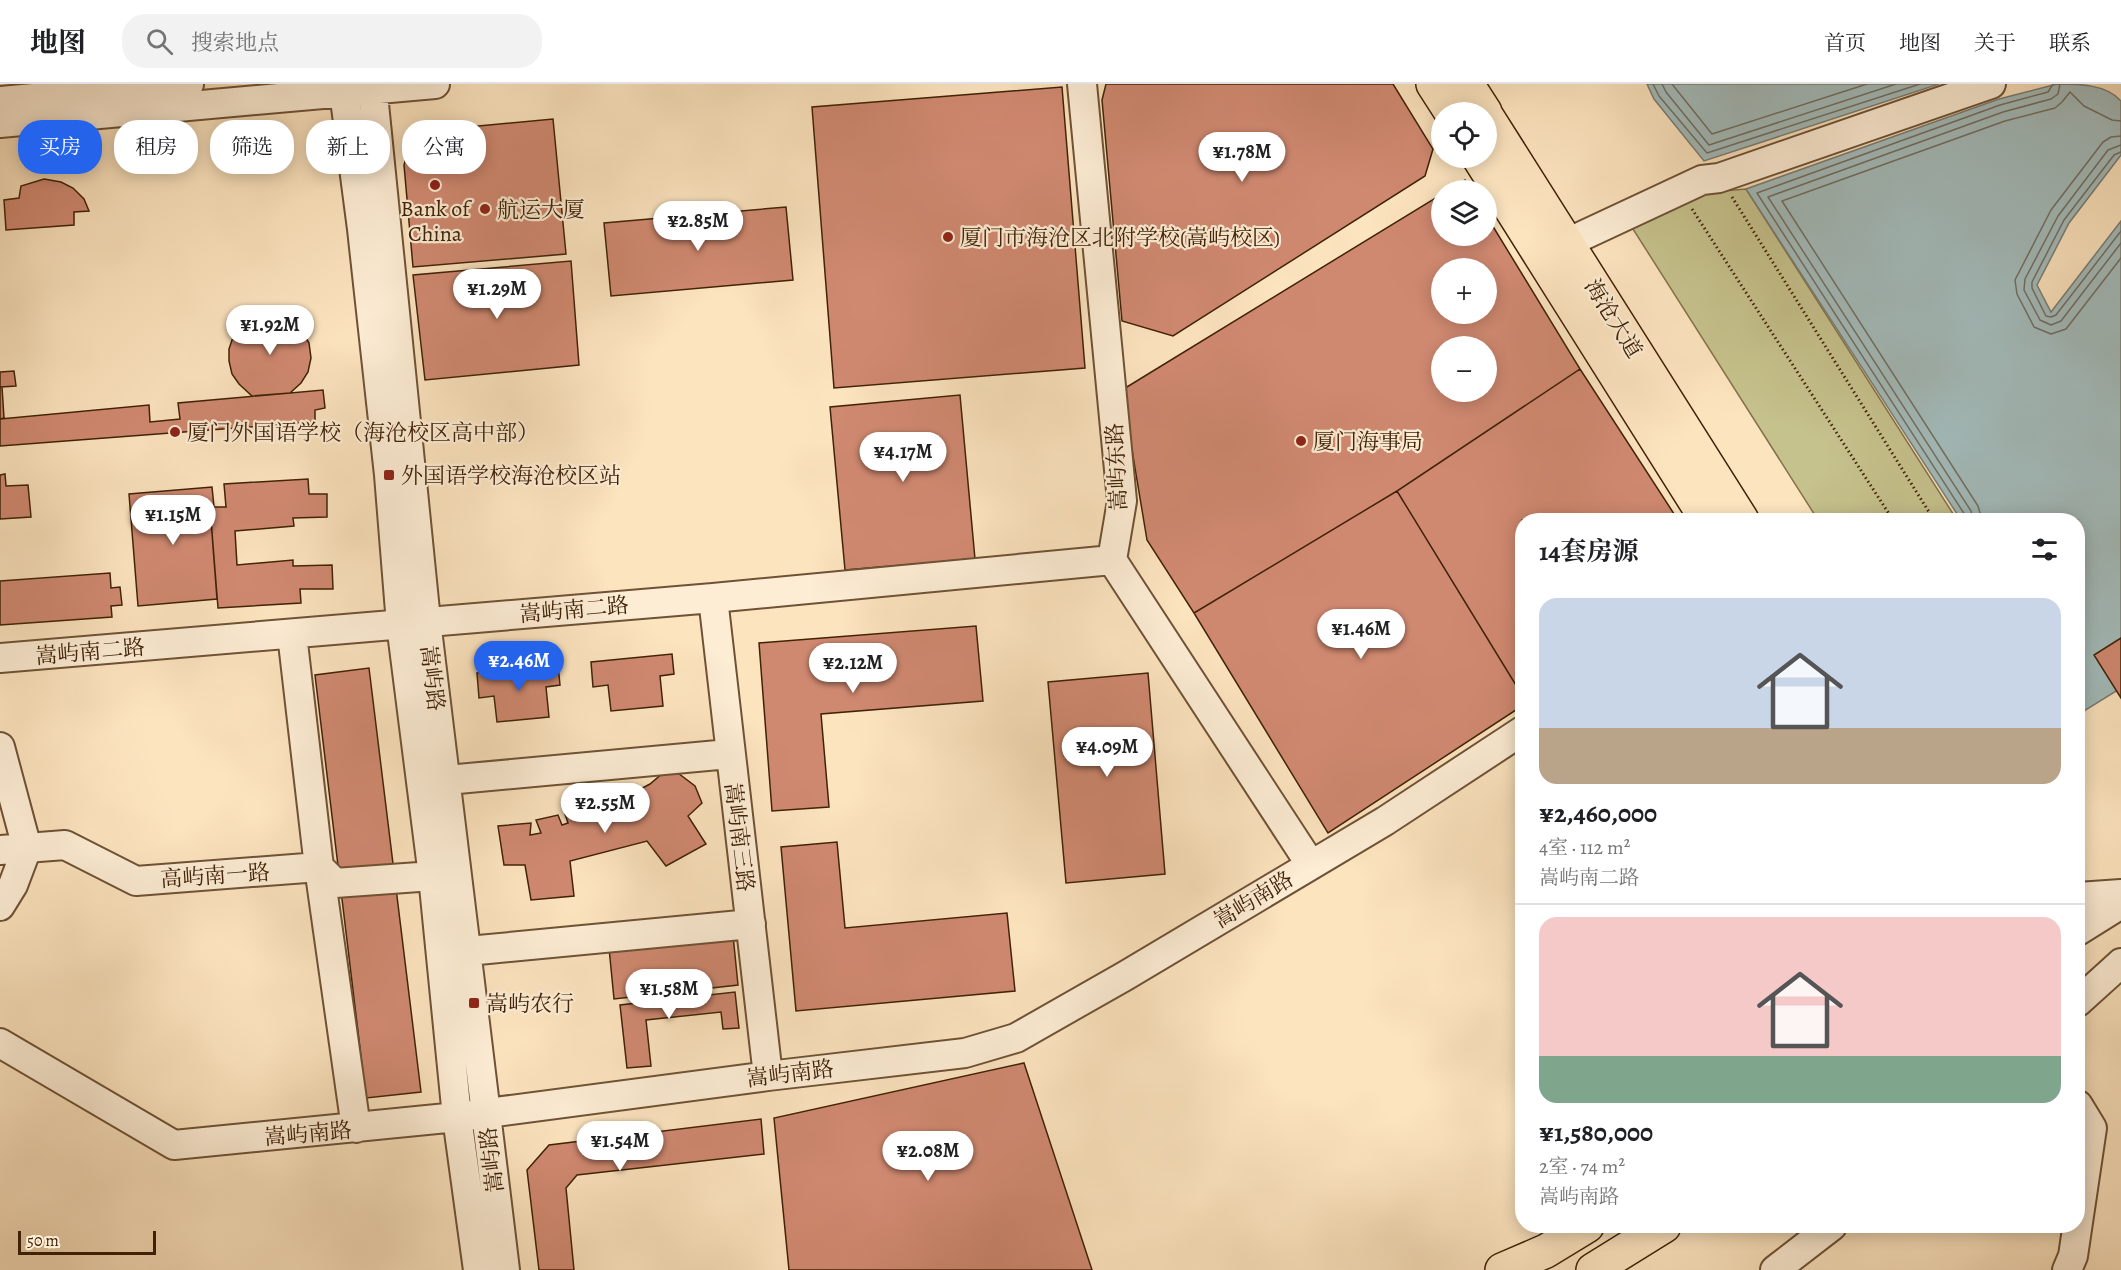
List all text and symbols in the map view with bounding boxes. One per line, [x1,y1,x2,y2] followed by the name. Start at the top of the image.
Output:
[122,14,542,68] search box
[30,24,86,62] text: 地图
[143,25,176,58] icon: search
[191,28,279,58] text: 搜索地点
[1824,29,1866,57] text: 首页
[1899,29,1941,57] text: 地图
[1974,29,2016,57] text: 关于
[2049,29,2091,57] text: 联系
[1431,102,1497,402] map controls
[1431,102,1497,168] button: locate
[18,120,102,174] chip: 买房
[114,120,198,174] chip: 租房
[210,120,294,174] chip: 筛选
[306,120,390,174] chip: 新上
[402,120,486,174] chip: 公寓
[1193,132,1291,183] pin: ¥1.78M
[1212,138,1272,165] text: ¥1.78M
[428,178,442,192] marker: Bank of China
[1431,180,1497,246] button: layers
[401,194,472,249] place label: Bank of China
[497,195,585,225] place label: 航运大厦
[649,201,747,252] pin: ¥2.85M
[478,202,492,216] marker: 航运大厦
[667,207,729,234] text: ¥2.85M
[960,223,1280,253] place label: 厦门市海沧区北附学校(嵩屿校区)
[941,230,955,244] marker: 厦门市海沧区北附学校(嵩屿校区)
[1431,258,1497,324] button: +
[448,269,546,320] pin: ¥1.29M
[1577,273,1649,364] street label: 海沧大道
[467,275,527,302] text: ¥1.29M
[221,305,319,356] pin: ¥1.92M
[240,311,300,338] text: ¥1.92M
[1431,336,1497,402] button: −
[187,418,539,448] place label: 厦门外国语学校（海沧校区高中部）
[1100,422,1134,512] street label: 嵩屿东路
[168,425,182,439] marker: 厦门外国语学校（海沧校区高中部）
[1313,427,1423,457] place label: 厦门海事局
[854,432,952,483] pin: ¥4.17M
[1294,434,1308,448] marker: 厦门海事局
[874,438,932,465] text: ¥4.17M
[401,461,621,491] place label: 外国语学校海沧校区站
[382,468,396,482] marker: 外国语学校海沧校区站
[124,495,222,546] pin: ¥1.15M
[145,501,201,528] text: ¥1.15M
[2028,533,2061,566] icon: filters
[1539,534,1639,569] text: 14套房源
[518,590,630,630] street label: 嵩屿南二路
[1312,609,1410,660] pin: ¥1.46M
[1331,615,1391,642] text: ¥1.46M
[34,632,146,672] street label: 嵩屿南二路
[1746,637,1854,745] icon: home
[470,641,568,692] pin: ¥2.46M
[804,643,902,694] pin: ¥2.12M
[413,644,451,713] street label: 嵩屿路
[488,647,550,674] text: ¥2.46M
[823,649,883,676] text: ¥2.12M
[1058,727,1156,778] pin: ¥4.09M
[1076,733,1138,760] text: ¥4.09M
[717,781,761,894] street label: 嵩屿南三路
[556,783,654,834] pin: ¥2.55M
[575,789,635,816] text: ¥2.55M
[1539,796,1657,831] text: ¥2,460,000
[1539,834,1630,861] text: 4室 · 112 m²
[159,857,271,895] street label: 高屿南一路
[1208,864,1299,935] street label: 嵩屿南路
[1539,864,1639,891] text: 嵩屿南二路
[1746,956,1854,1064] icon: home
[620,969,718,1020] pin: ¥1.58M
[639,975,699,1002] text: ¥1.58M
[486,989,574,1019] place label: 嵩屿农行
[467,996,481,1010] marker: 嵩屿农行
[745,1054,836,1094] street label: 嵩屿南路
[263,1115,353,1153] street label: 嵩屿南路
[1539,1115,1653,1150] text: ¥1,580,000
[571,1121,669,1172] pin: ¥1.54M
[473,1125,511,1194] street label: 嵩屿路
[591,1127,649,1154] text: ¥1.54M
[879,1131,977,1182] pin: ¥2.08M
[896,1137,960,1164] text: ¥2.08M
[1539,1153,1625,1180] text: 2室 · 74 m²
[1539,1183,1619,1210] text: 嵩屿南路
[18,1228,156,1256] scale bar
[27,1230,59,1252] text: 50 m

